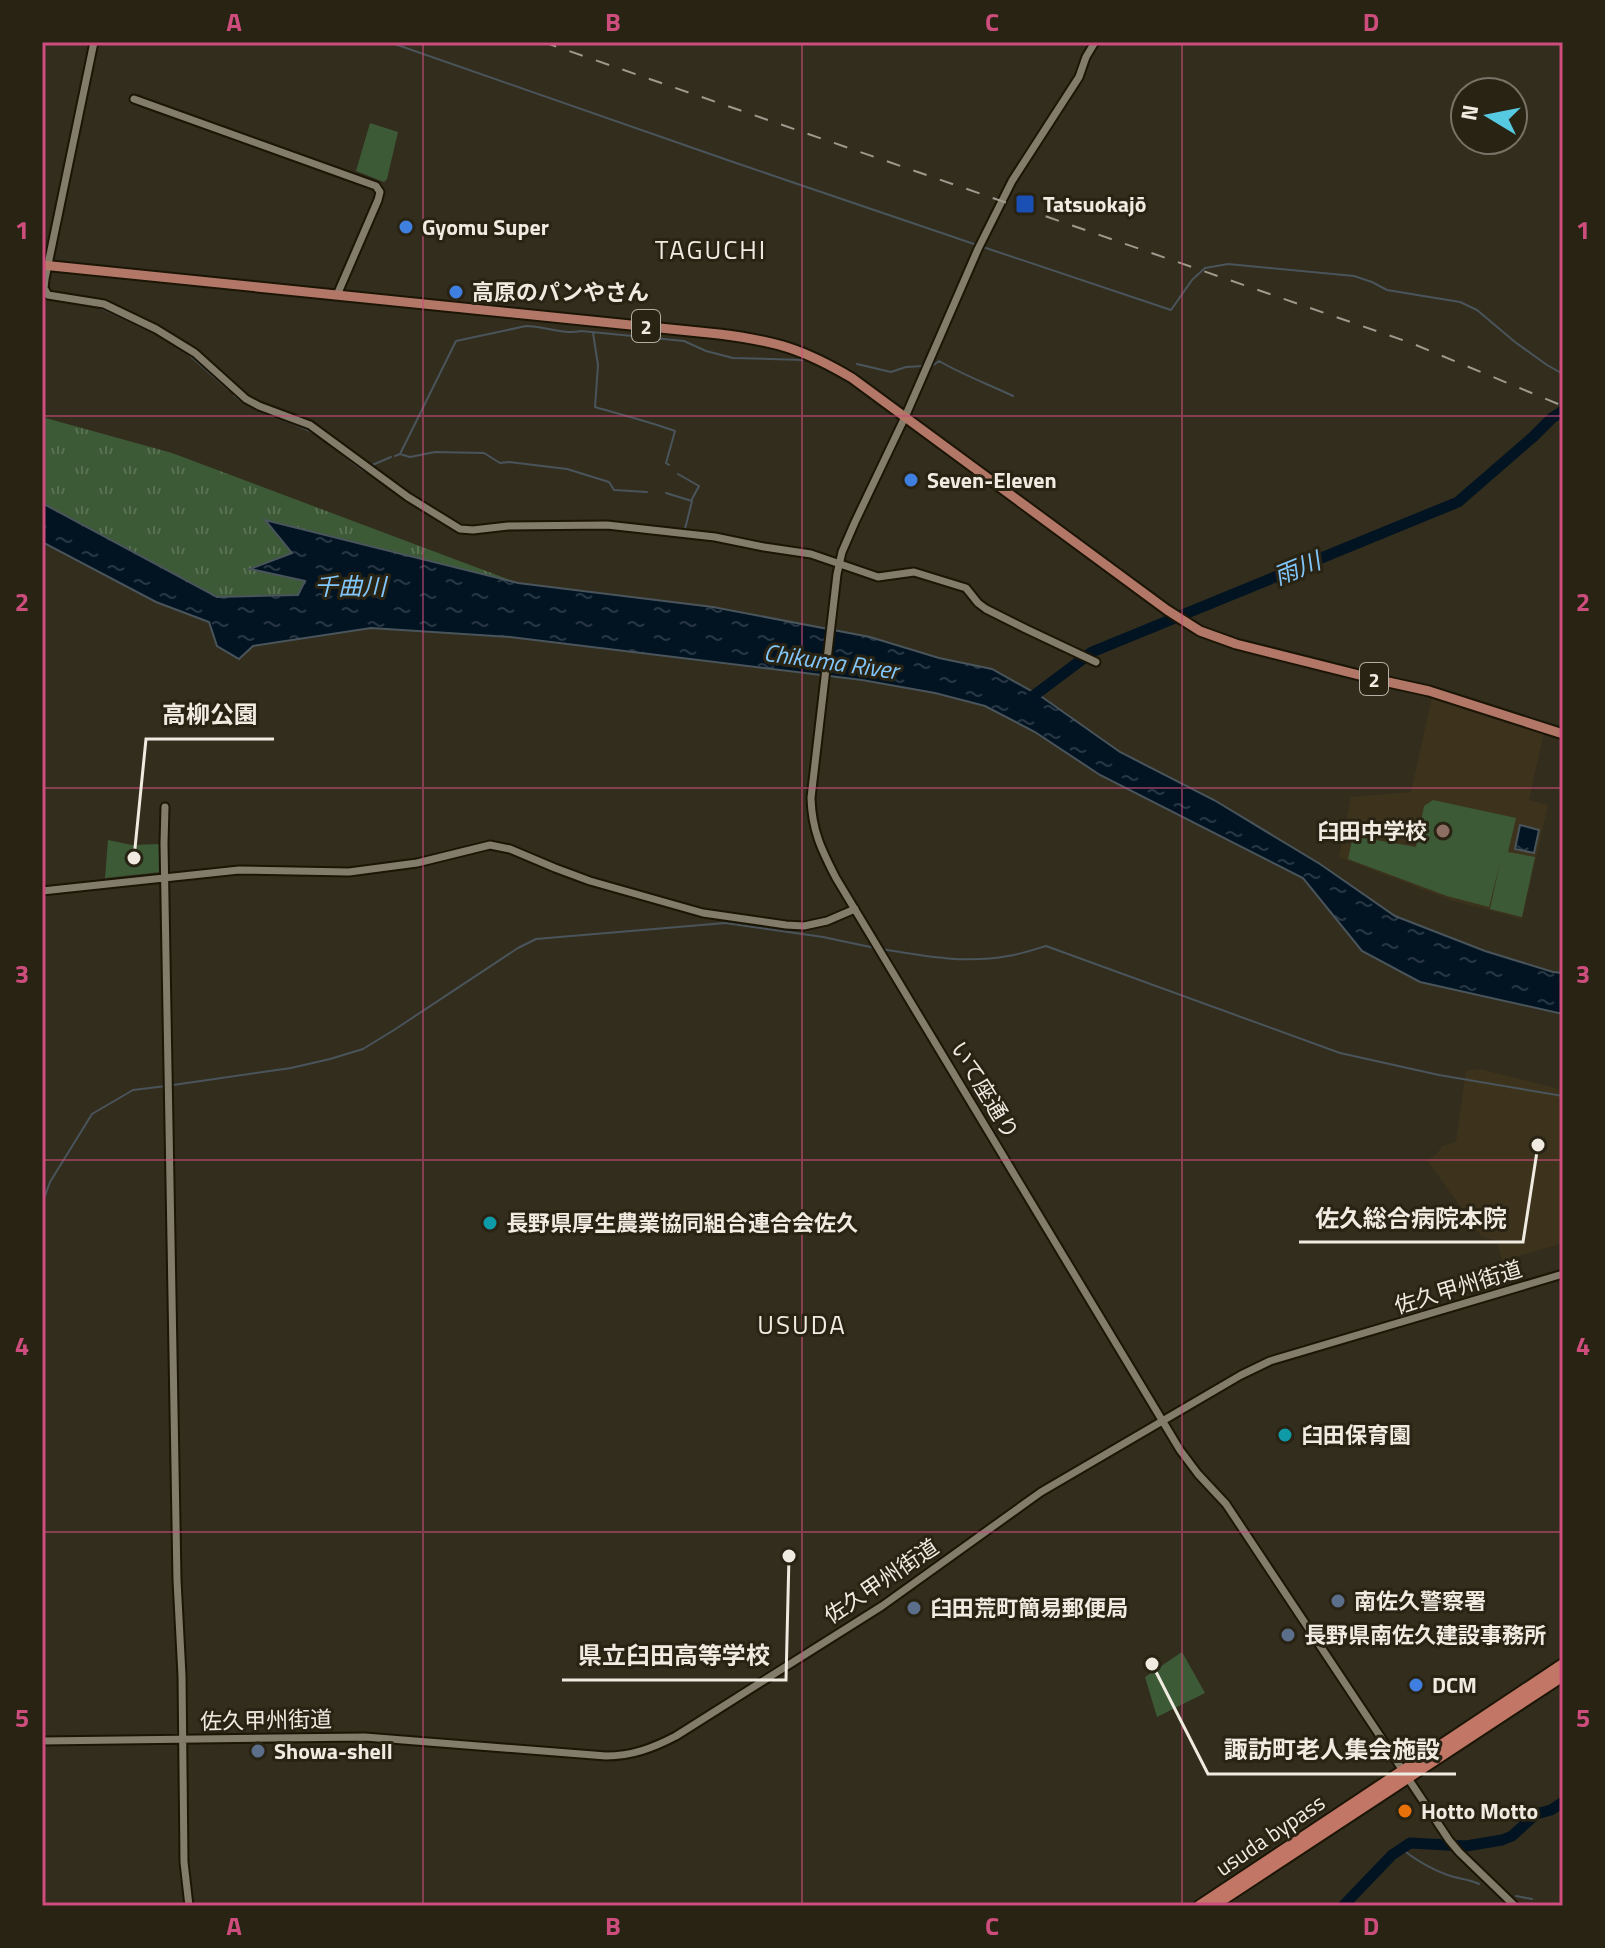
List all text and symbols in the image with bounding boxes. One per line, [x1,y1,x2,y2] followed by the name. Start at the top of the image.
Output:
[226,2,242,41] text: A
[605,2,621,41] text: B
[985,2,999,41] text: C
[1363,2,1379,41] text: D
[1449,76,1529,156] north arrow
[1451,102,1487,123] text: N
[1043,187,1146,221] place label: Tatsuokajō
[1014,193,1036,215] marker: Tatsuokajō
[15,210,29,249] text: 1
[422,210,549,244] place label: Gyomu Super
[1576,210,1590,249] text: 1
[397,218,415,236] marker: Gyomu Super
[655,230,767,269] district label: TAGUCHI
[472,275,649,309] place label: 高原のパンやさん
[447,283,465,301] marker: 高原のパンやさん
[632,310,660,342] road number: 2
[927,463,1057,497] place label: Seven-Eleven
[902,471,920,489] marker: Seven-Eleven
[1268,541,1329,594] water label: 雨川
[314,568,389,604] water label: 千曲川
[15,582,29,621] text: 2
[1576,582,1590,621] text: 2
[762,634,904,689] water label: Chikuma River
[1360,663,1388,695] road number: 2
[146,691,274,739] callout: 高柳公園
[162,696,258,732] text: 高柳公園
[1317,814,1427,848] place label: 臼田中学校
[1434,822,1452,840] marker: 臼田中学校
[15,954,29,993] text: 3
[1576,954,1590,993] text: 3
[942,1034,1028,1146] street label: いて座通り
[1299,1194,1523,1242] callout: 佐久総合病院本院
[1315,1200,1507,1236] text: 佐久総合病院本院
[506,1206,858,1240] place label: 長野県厚生農業協同組合連合会佐久
[481,1214,499,1232] marker: 長野県厚生農業協同組合連合会佐久
[1390,1251,1526,1323] street label: 佐久甲州街道
[757,1305,847,1344] district label: USUDA
[15,1326,29,1365] text: 4
[1576,1326,1590,1365] text: 4
[1301,1418,1411,1452] place label: 臼田保育園
[1276,1426,1294,1444] marker: 臼田保育園
[817,1530,945,1632] street label: 佐久甲州街道
[1354,1584,1486,1618] place label: 南佐久警察署
[930,1591,1128,1625] place label: 臼田荒町簡易郵便局
[1329,1592,1347,1610] marker: 南佐久警察署
[905,1599,923,1617] marker: 臼田荒町簡易郵便局
[1304,1618,1546,1652] place label: 長野県南佐久建設事務所
[1279,1626,1297,1644] marker: 長野県南佐久建設事務所
[562,1632,786,1680] callout: 県立臼田高等学校
[578,1637,770,1673] text: 県立臼田高等学校
[1432,1668,1477,1702] place label: DCM
[1407,1676,1425,1694] marker: DCM
[15,1698,29,1737] text: 5
[1576,1698,1590,1737] text: 5
[200,1702,332,1738] street label: 佐久甲州街道
[1208,1726,1456,1774] callout: 諏訪町老人集会施設
[1224,1731,1440,1767] text: 諏訪町老人集会施設
[274,1734,393,1768] place label: Showa-shell
[249,1742,267,1760] marker: Showa-shell
[1208,1786,1332,1884] street label: usuda bypass
[1421,1794,1538,1828] place label: Hotto Motto
[1396,1802,1414,1820] marker: Hotto Motto
[226,1906,242,1945] text: A
[605,1906,621,1945] text: B
[985,1906,999,1945] text: C
[1363,1906,1379,1945] text: D

